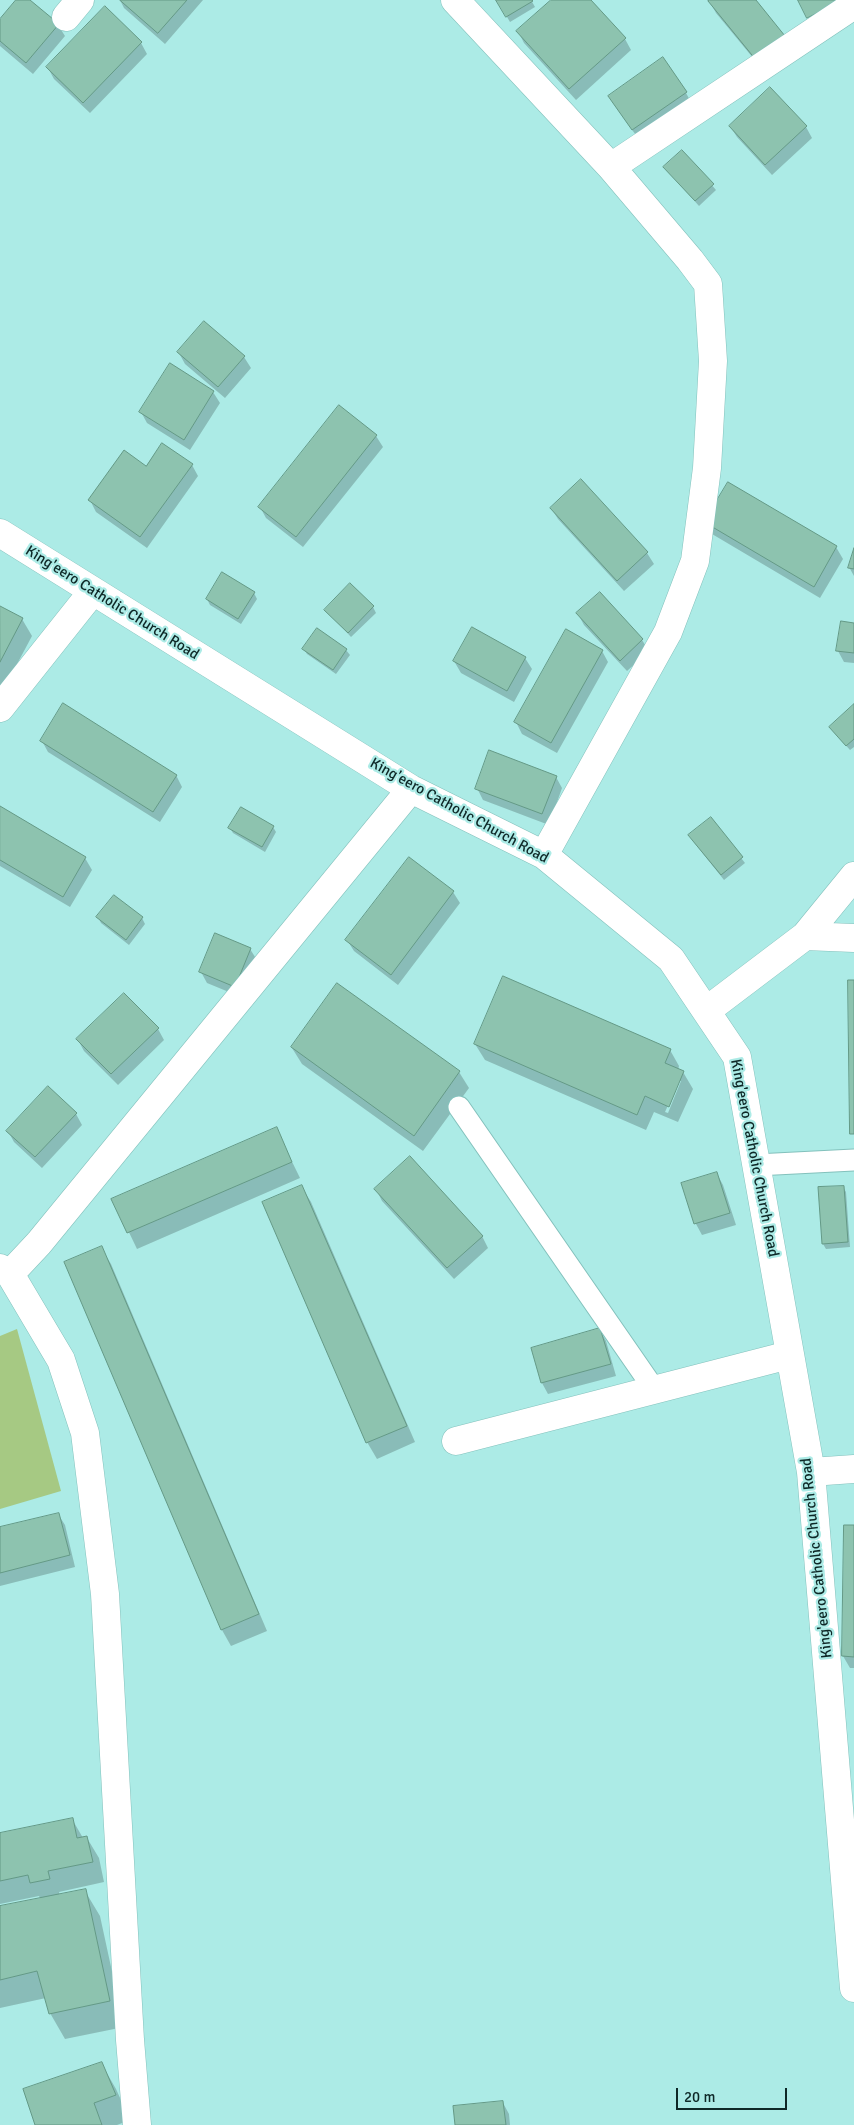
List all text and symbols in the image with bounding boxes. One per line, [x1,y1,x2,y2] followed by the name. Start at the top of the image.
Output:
[22,542,202,664] street label: King'eero Catholic Church Road
[367,754,551,868] street label: King'eero Catholic Church Road
[726,1058,782,1258] street label: King'eero Catholic Church Road
[798,1457,836,1659] street label: King'eero Catholic Church Road
[679,2078,790,2110] scale bar
[684,2088,715,2106] text: 20 m

